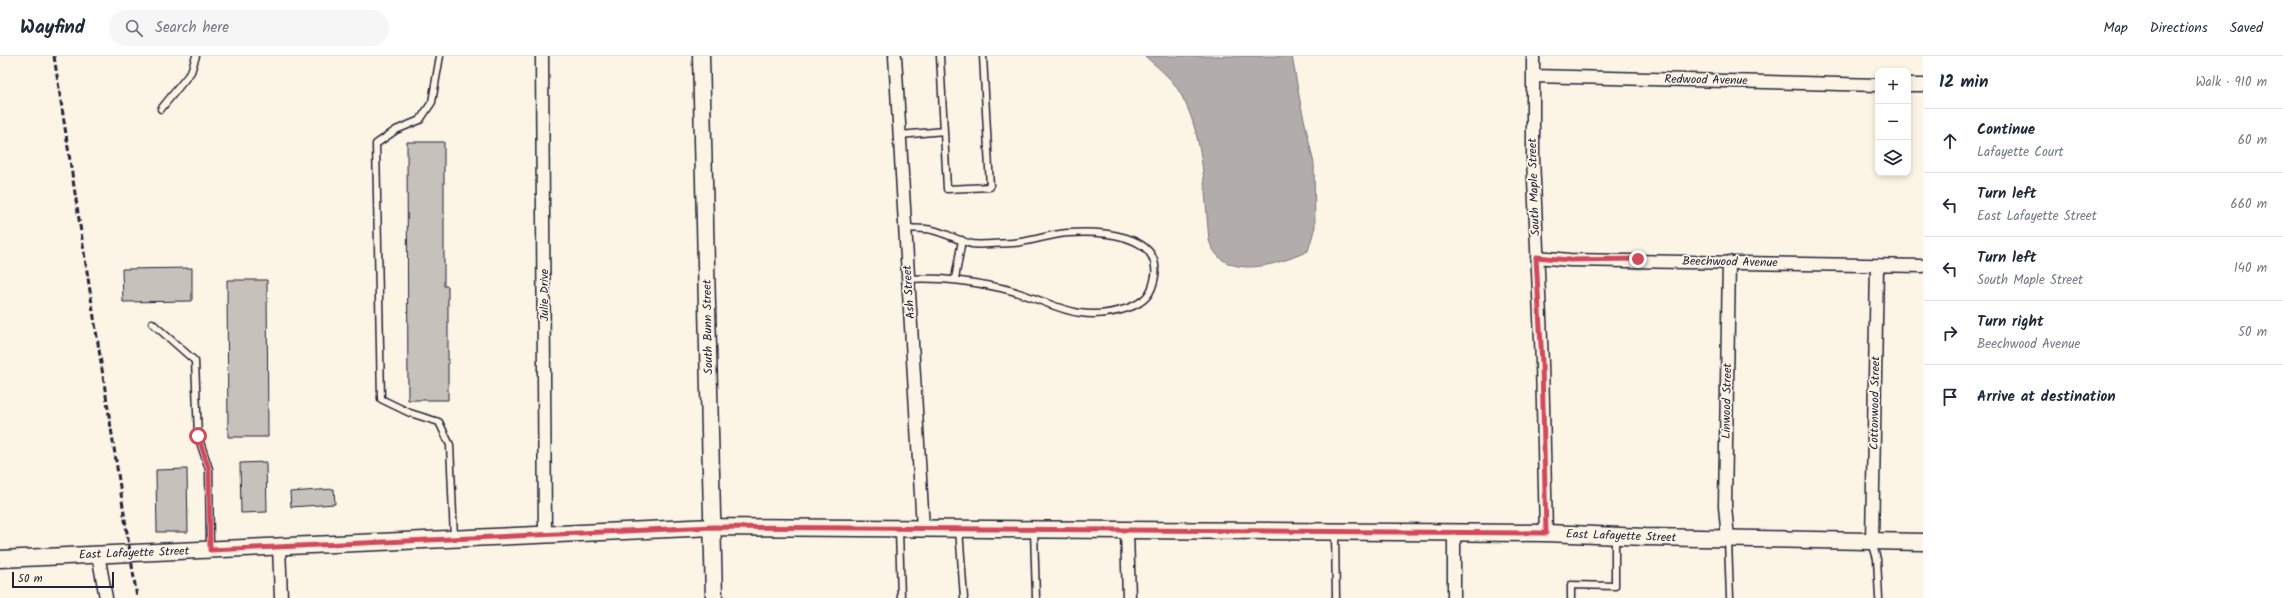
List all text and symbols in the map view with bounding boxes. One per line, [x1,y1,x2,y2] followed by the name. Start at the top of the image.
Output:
[109,10,389,46] search box
[20,13,85,43] text: Wayfind
[155,16,229,40] text: Search here
[123,17,145,39] icon: search
[2103,17,2128,39] text: Map
[2150,17,2208,39] text: Directions
[2230,17,2263,39] text: Saved
[1875,68,1911,176] map controls
[1875,68,1911,104] button: +
[1939,69,1988,96] text: 12 min
[1664,70,1748,90] street label: Redwood Avenue
[2195,72,2267,93] text: Walk · 910 m
[1875,104,1911,140] button: −
[1977,118,2035,142] text: Continue
[1939,130,1961,152] icon: ahead
[2238,130,2267,151] text: 60 m
[1523,137,1545,236] street label: South Maple Street
[1875,140,1911,176] button: layers
[1977,142,2064,163] text: Lafayette Court
[1977,182,2037,206] text: Turn left
[1939,194,1961,216] icon: left
[2230,194,2267,215] text: 660 m
[1977,206,2097,227] text: East Lafayette Street
[1977,246,2037,270] text: Turn left
[1629,250,1647,268] route end
[1682,252,1778,272] street label: Beechwood Avenue
[1939,258,1961,280] icon: left
[2234,258,2267,279] text: 140 m
[898,264,920,320] street label: Ash Street
[535,268,554,321] street label: Julie Drive
[1977,270,2083,291] text: South Maple Street
[698,279,718,375] street label: South Bunn Street
[1977,310,2044,334] text: Turn right
[1939,322,1961,344] icon: right
[2238,322,2267,343] text: 50 m
[1977,334,2080,355] text: Beechwood Avenue
[1865,356,1885,450] street label: Cottonwood Street
[1717,362,1737,439] street label: Linwood Street
[1977,385,2116,409] text: Arrive at destination
[1939,386,1961,408] icon: arrive
[189,427,207,445] route start
[1565,525,1677,547] street label: East Lafayette Street
[78,542,190,564] street label: East Lafayette Street
[12,570,114,589] scale bar
[18,570,43,588] text: 50 m

